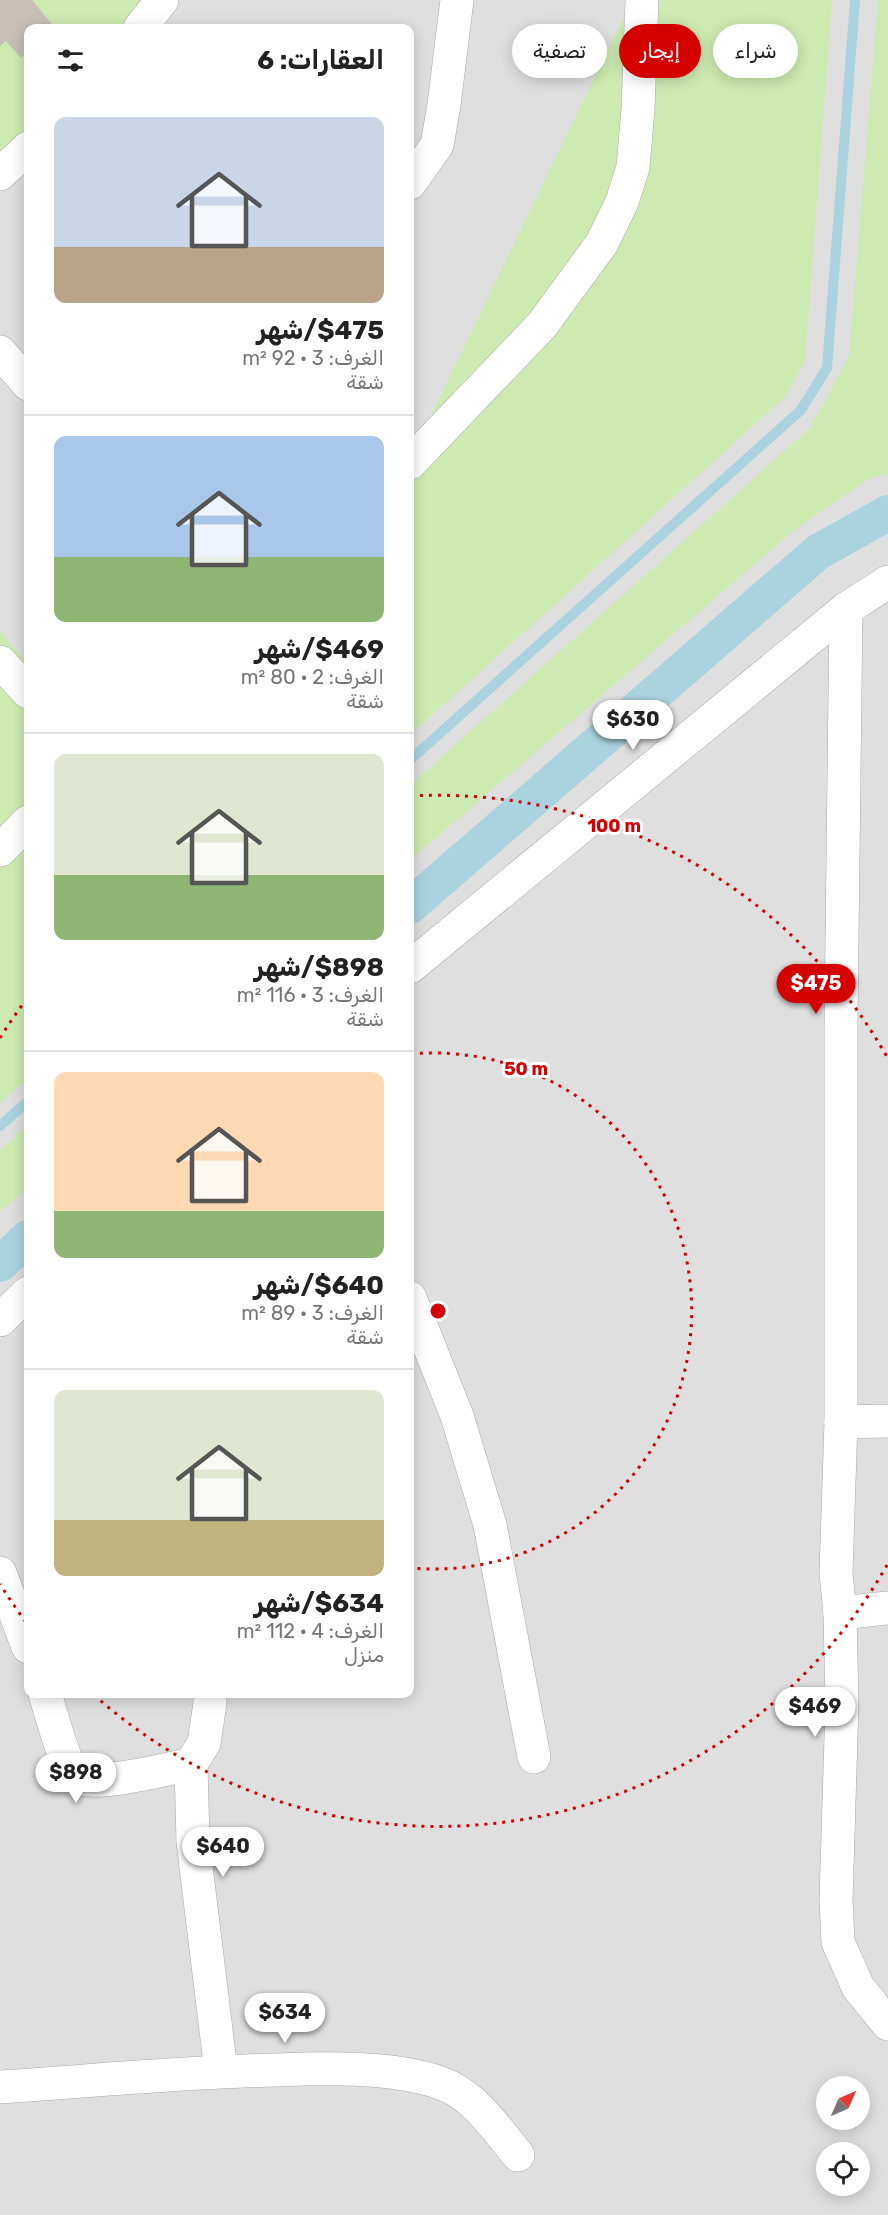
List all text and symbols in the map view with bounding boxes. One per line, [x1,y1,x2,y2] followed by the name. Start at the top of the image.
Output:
[512,24,607,78] chip: تصفية
[619,24,701,78] chip: إيجار
[713,24,798,78] chip: شراء
[54,44,87,77] icon: filters
[257,45,384,76] text: العقارات: 6
[165,156,273,264] icon: home
[257,315,384,346] text: $475/شهر
[242,346,384,370] text: الغرف: 3 · 92 m²
[346,370,384,394] text: شقة
[165,475,273,583] icon: home
[255,634,384,665] text: $469/شهر
[241,665,384,689] text: الغرف: 2 · 80 m²
[346,689,384,713] text: شقة
[597,700,669,751] pin: $630
[606,707,660,731] text: $630
[165,793,273,901] icon: home
[587,815,641,837] text: 100 m
[254,952,384,983] text: $898/شهر
[780,964,852,1015] pin: $475
[791,971,841,995] text: $475
[237,983,384,1007] text: الغرف: 3 · 116 m²
[346,1007,384,1031] text: شقة
[504,1058,548,1080] text: 50 m
[165,1111,273,1219] icon: home
[254,1270,384,1301] text: $640/شهر
[241,1301,384,1325] text: الغرف: 3 · 89 m²
[428,1301,448,1321] centre of rings
[346,1325,384,1349] text: شقة
[165,1429,273,1537] icon: home
[254,1588,384,1619] text: $634/شهر
[237,1619,384,1643] text: الغرف: 4 · 112 m²
[344,1643,384,1667] text: منزل
[779,1687,851,1738] pin: $469
[789,1694,841,1718] text: $469
[40,1753,112,1804] pin: $898
[49,1760,103,1784] text: $898
[187,1827,259,1878] pin: $640
[196,1834,250,1858] text: $640
[249,1993,321,2044] pin: $634
[258,2000,312,2024] text: $634
[816,2076,870,2130] north arrow
[816,2076,870,2196] map controls
[816,2142,870,2196] button: locate

